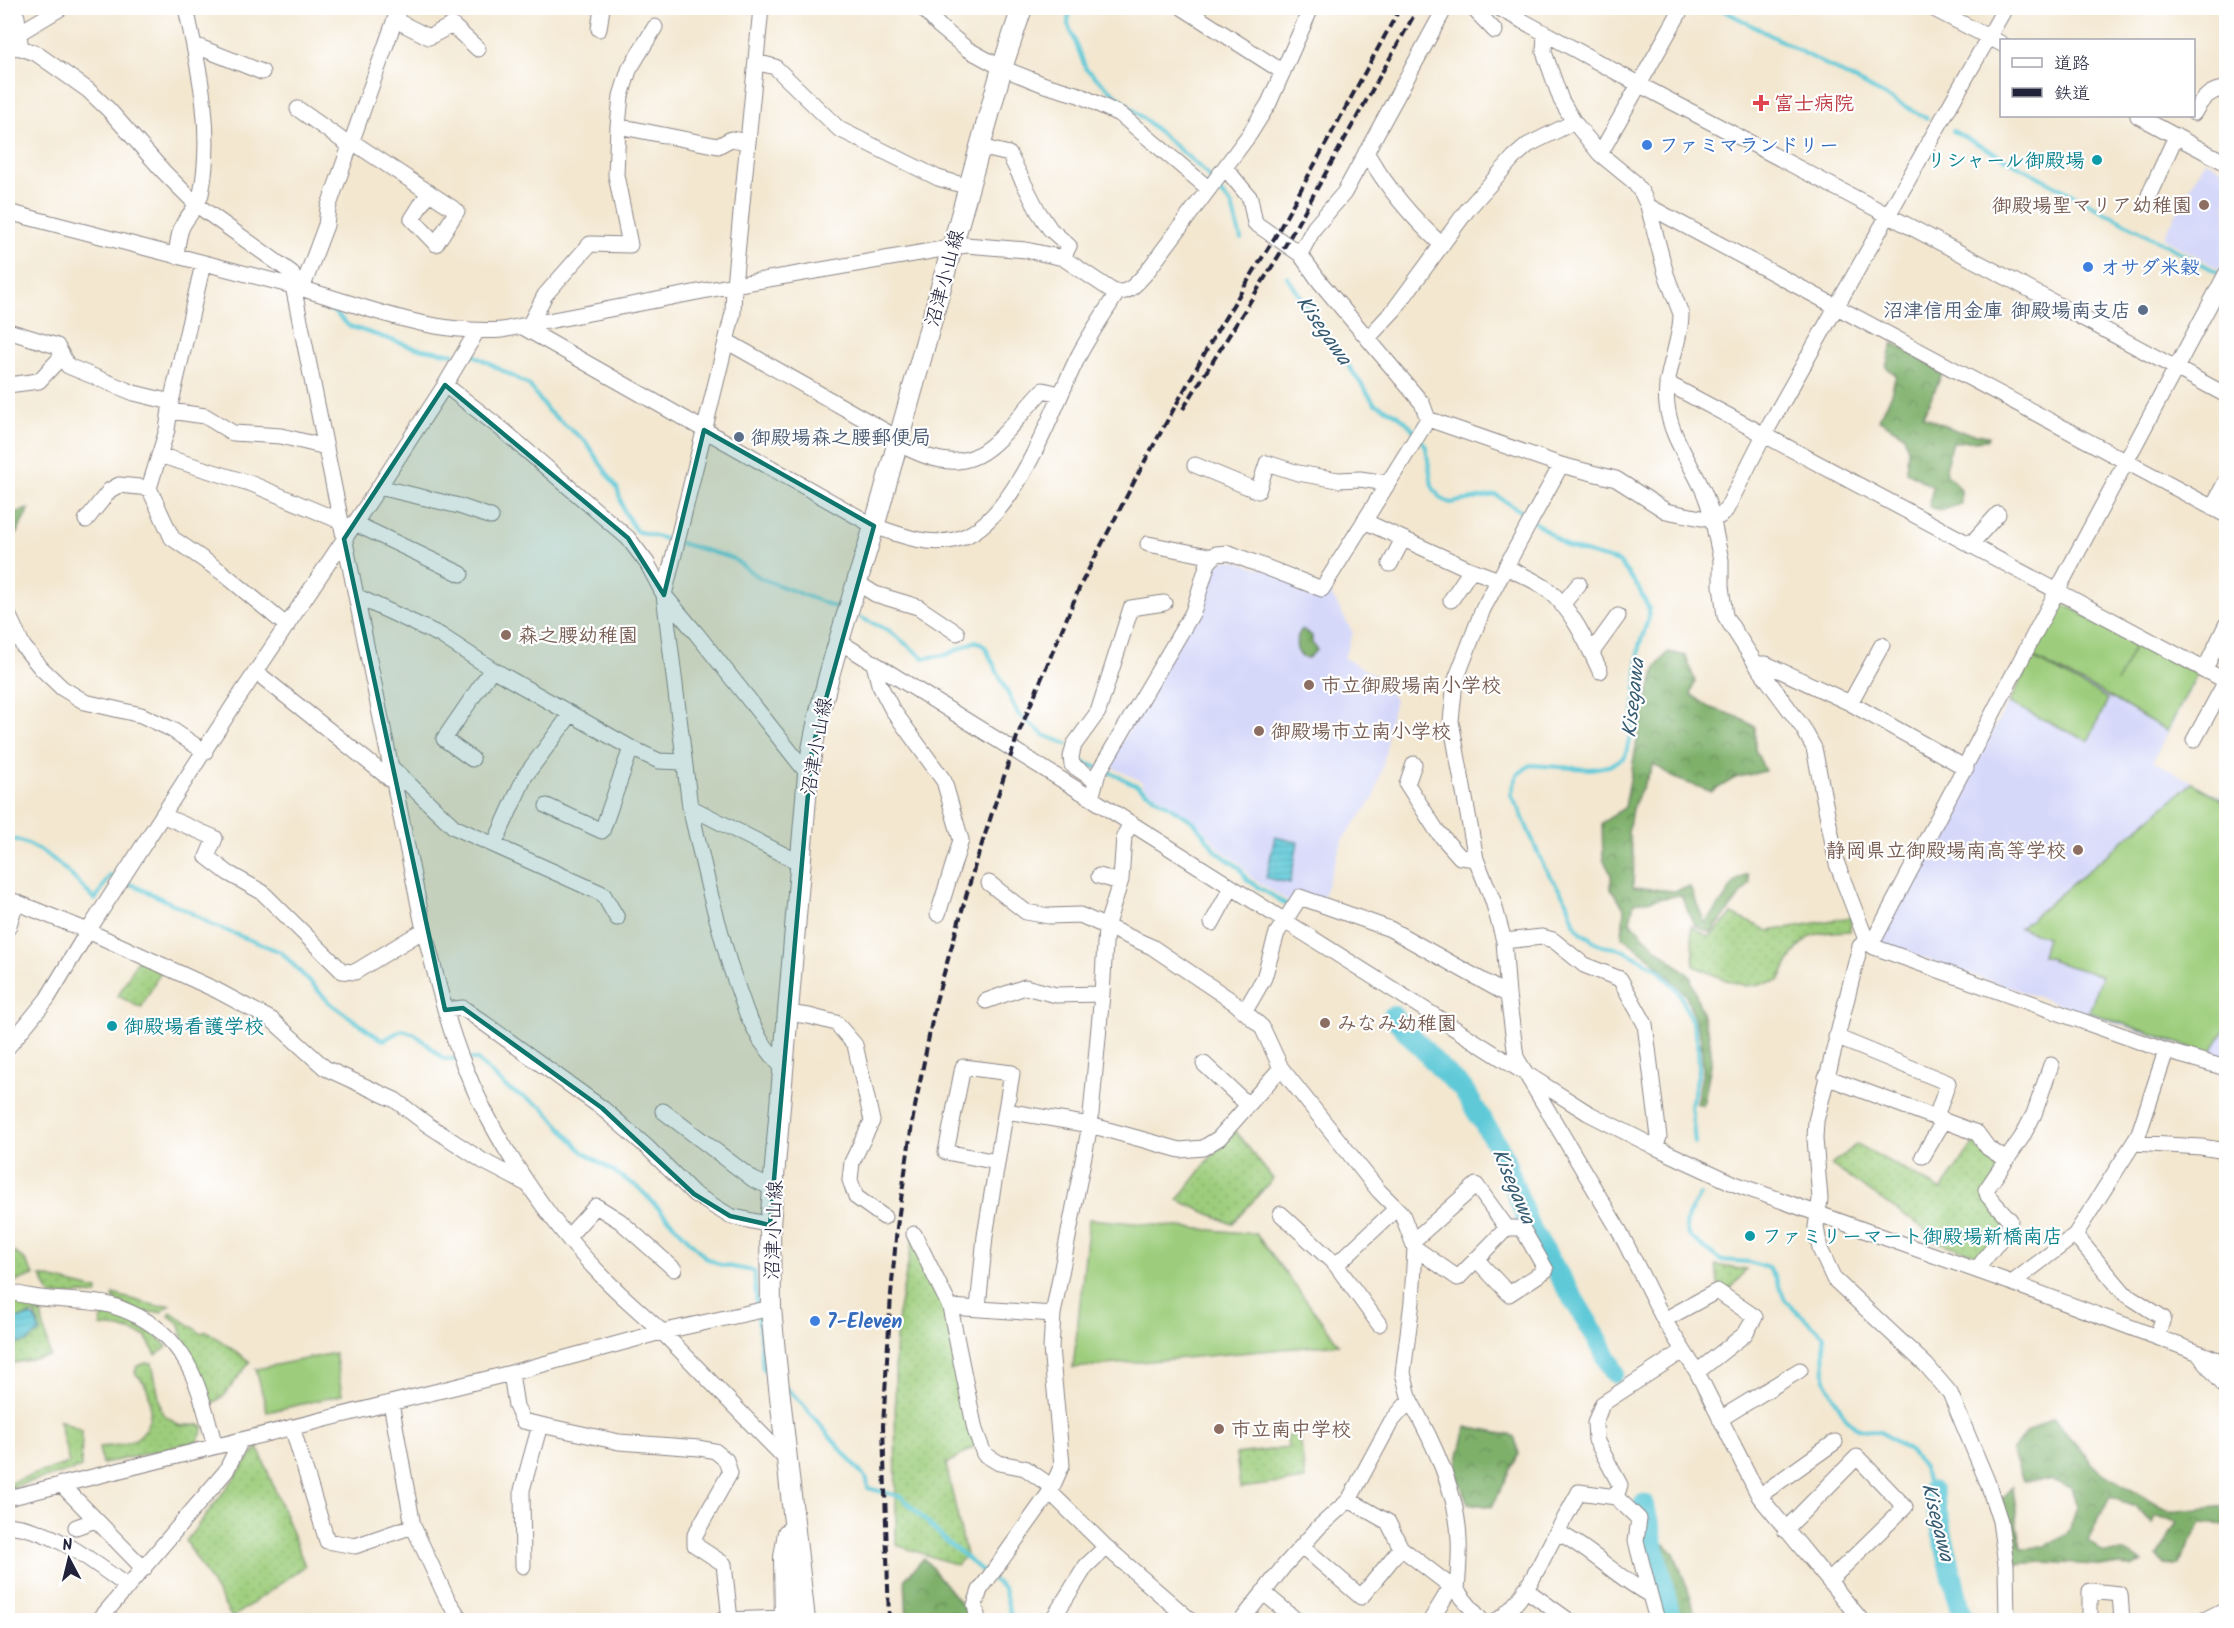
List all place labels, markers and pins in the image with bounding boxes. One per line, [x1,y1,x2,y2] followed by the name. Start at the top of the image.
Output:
[1774,89,1854,121] place label: 富士病院
[1752,94,1770,112] marker: 富士病院
[1659,131,1839,163] place label: ファミマランドリー
[1640,138,1654,152] marker: ファミマランドリー
[1927,146,2085,178] place label: リシャール御殿場
[2090,153,2104,167] marker: リシャール御殿場
[1992,191,2192,223] place label: 御殿場聖マリア幼稚園
[2197,198,2211,212] marker: 御殿場聖マリア幼稚園
[2100,253,2200,285] place label: オサダ米穀
[2081,260,2095,274] marker: オサダ米穀
[1883,296,2131,328] place label: 沼津信用金庫 御殿場南支店
[2136,303,2150,317] marker: 沼津信用金庫 御殿場南支店
[751,423,931,455] place label: 御殿場森之腰郵便局
[732,430,746,444] marker: 御殿場森之腰郵便局
[518,621,638,653] place label: 森之腰幼稚園
[499,628,513,642] marker: 森之腰幼稚園
[1321,671,1501,703] place label: 市立御殿場南小学校
[1302,678,1316,692] marker: 市立御殿場南小学校
[1271,717,1451,749] place label: 御殿場市立南小学校
[1252,724,1266,738] marker: 御殿場市立南小学校
[1826,836,2066,868] place label: 静岡県立御殿場南高等学校
[2071,843,2085,857] marker: 静岡県立御殿場南高等学校
[1337,1009,1457,1041] place label: みなみ幼稚園
[124,1012,264,1044] place label: 御殿場看護学校
[1318,1016,1332,1030] marker: みなみ幼稚園
[105,1019,119,1033] marker: 御殿場看護学校
[1762,1222,2063,1254] place label: ファミリーマート御殿場新橋南店
[1743,1229,1757,1243] marker: ファミリーマート御殿場新橋南店
[827,1307,902,1339] place label: 7-Eleven
[808,1314,822,1328] marker: 7-Eleven
[1231,1415,1351,1447] place label: 市立南中学校
[1212,1422,1226,1436] marker: 市立南中学校

